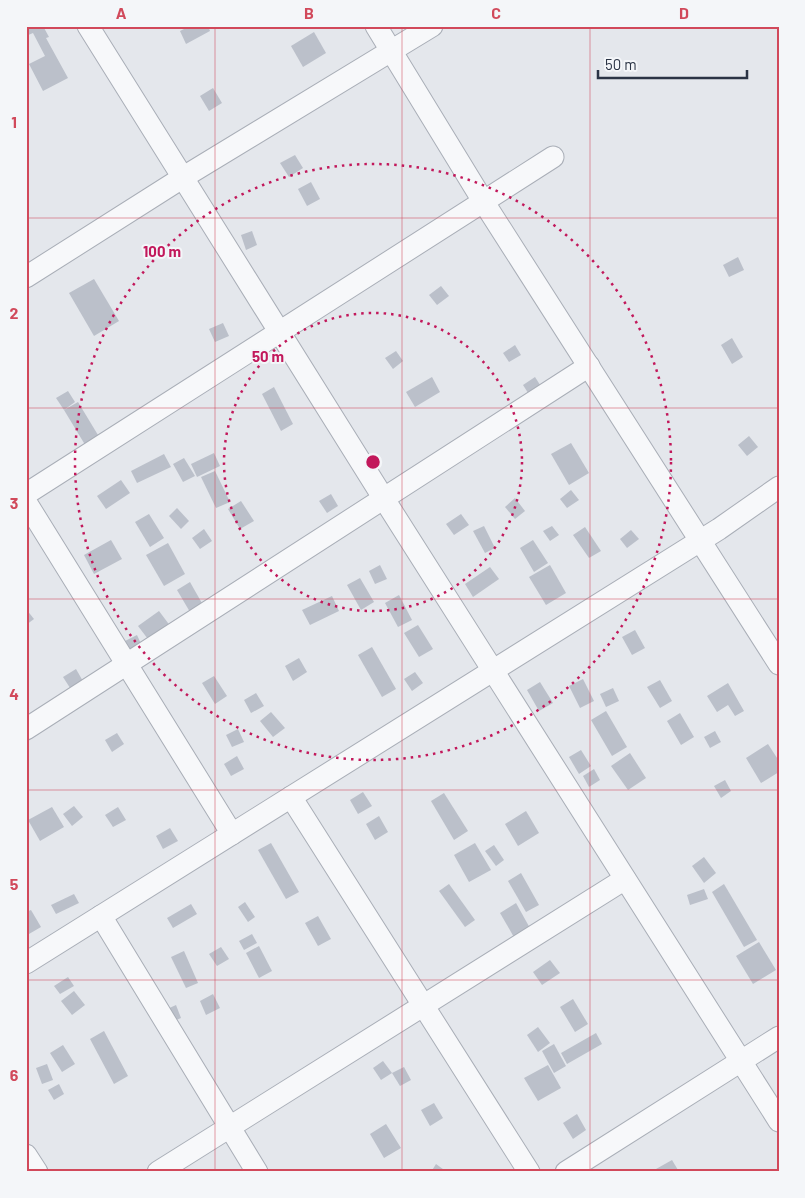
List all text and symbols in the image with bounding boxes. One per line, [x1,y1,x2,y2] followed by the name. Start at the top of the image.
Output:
[116,3,127,22] text: A
[304,3,314,22] text: B
[491,3,501,22] text: C
[679,3,689,22] text: D
[598,48,746,80] scale bar
[605,55,637,73] text: 50 m
[11,112,17,131] text: 1
[143,242,181,260] text: 100 m
[10,303,19,322] text: 2
[252,347,284,365] text: 50 m
[364,453,382,471] centre of rings
[10,493,18,512] text: 3
[9,684,19,703] text: 4
[10,874,19,893] text: 5
[10,1065,19,1084] text: 6

